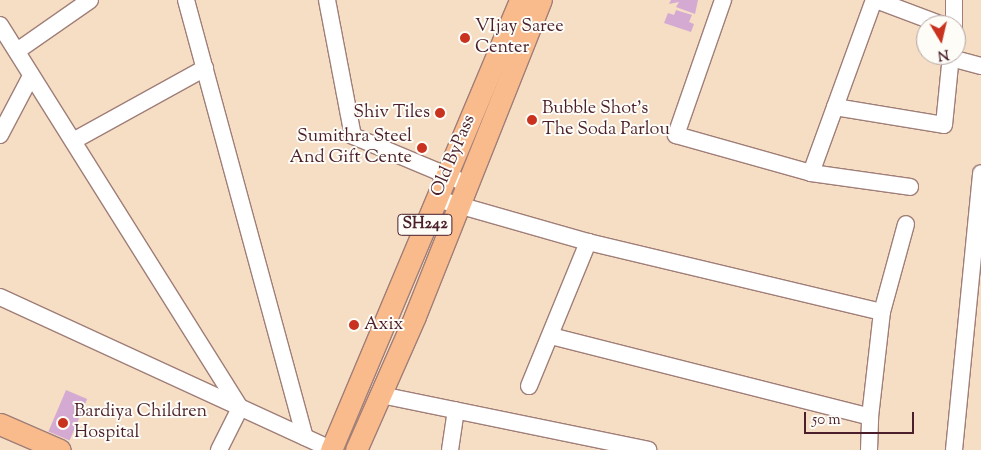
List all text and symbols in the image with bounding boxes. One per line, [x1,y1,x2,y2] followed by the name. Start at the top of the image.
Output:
[916,15,966,65] north arrow
[475,17,564,59] place label: VIjay Saree Center
[459,32,471,44] marker: VIjay Saree Center
[936,43,950,65] text: N
[542,99,670,142] place label: Bubble Shot's The Soda Parlou
[353,102,430,124] place label: Shiv Tiles
[434,107,446,119] marker: Shiv Tiles
[427,112,481,200] street label: Old ByPass
[526,114,538,126] marker: Bubble Shot's The Soda Parlou
[289,127,412,170] place label: Sumithra Steel And Gift Cente
[416,142,428,154] marker: Sumithra Steel And Gift Cente
[396,212,454,238] road number: SH242
[364,314,403,336] place label: Axix
[348,319,360,331] marker: Axix
[74,402,207,444] place label: Bardiya Children Hospital
[806,402,916,434] scale bar
[812,410,841,431] text: 50 m
[56,416,70,430] marker: Bardiya Children Hospital

